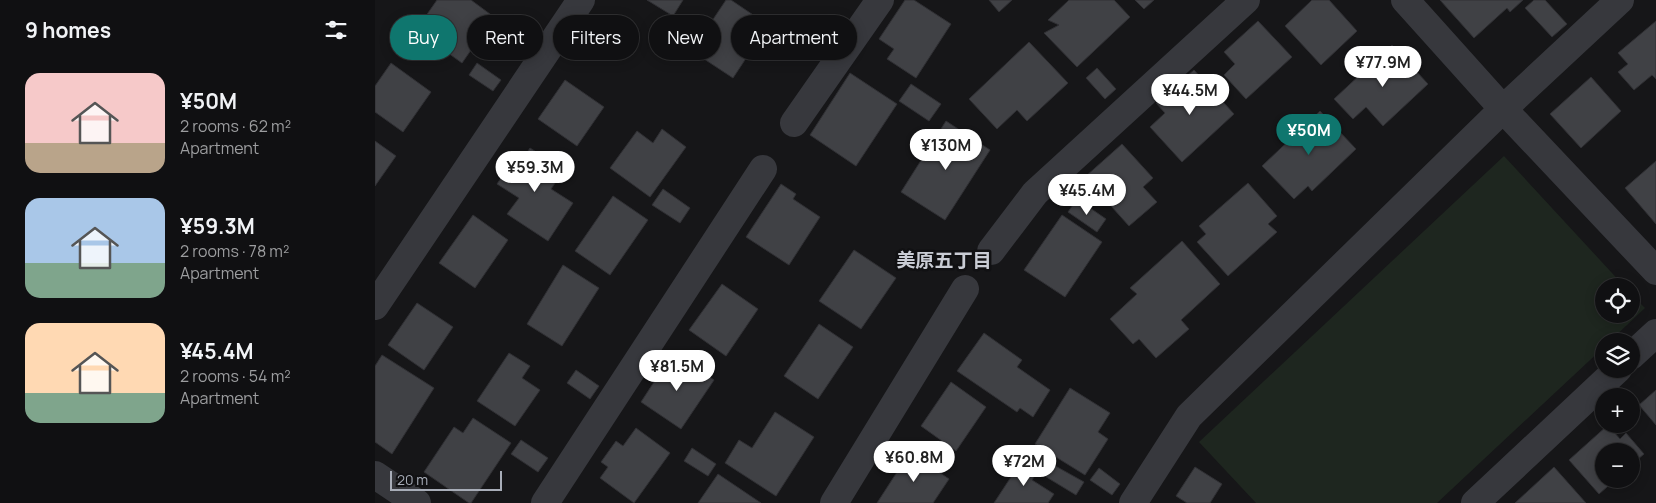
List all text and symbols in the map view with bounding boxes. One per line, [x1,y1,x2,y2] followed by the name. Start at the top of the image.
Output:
[390,15,457,60] chip: Buy
[467,15,543,60] chip: Rent
[553,15,639,60] chip: Filters
[649,15,721,60] chip: New
[731,15,857,60] chip: Apartment
[25,16,111,44] text: 9 homes
[322,16,350,44] icon: filters
[1342,46,1424,88] pin: ¥77.9M
[1355,51,1411,73] text: ¥77.9M
[1149,74,1231,116] pin: ¥44.5M
[1162,79,1218,101] text: ¥44.5M
[180,87,237,115] text: ¥50M
[65,93,125,153] icon: home
[1279,114,1339,156] pin: ¥50M
[180,115,291,137] text: 2 rooms · 62 m²
[1287,119,1331,141] text: ¥50M
[911,128,981,171] pin: ¥130M
[921,134,971,156] text: ¥130M
[180,137,259,159] text: Apartment
[494,150,576,193] pin: ¥59.3M
[507,156,563,178] text: ¥59.3M
[1046,174,1128,216] pin: ¥45.4M
[1059,179,1115,201] text: ¥45.4M
[180,212,255,240] text: ¥59.3M
[65,218,125,278] icon: home
[180,240,289,262] text: 2 rooms · 78 m²
[896,247,992,273] district label: 美原五丁目
[180,262,259,284] text: Apartment
[1595,278,1640,488] map controls
[1595,278,1640,323] button: locate
[1595,333,1640,378] button: layers
[180,337,254,365] text: ¥45.4M
[65,343,125,403] icon: home
[636,350,718,392] pin: ¥81.5M
[650,355,704,377] text: ¥81.5M
[180,365,291,387] text: 2 rooms · 54 m²
[180,387,259,409] text: Apartment
[1595,388,1640,433] button: +
[873,440,955,483] pin: ¥60.8M
[1595,443,1640,488] button: −
[994,444,1054,487] pin: ¥72M
[885,446,943,468] text: ¥60.8M
[1003,450,1045,472] text: ¥72M
[390,468,503,491] scale bar
[397,470,428,489] text: 20 m

